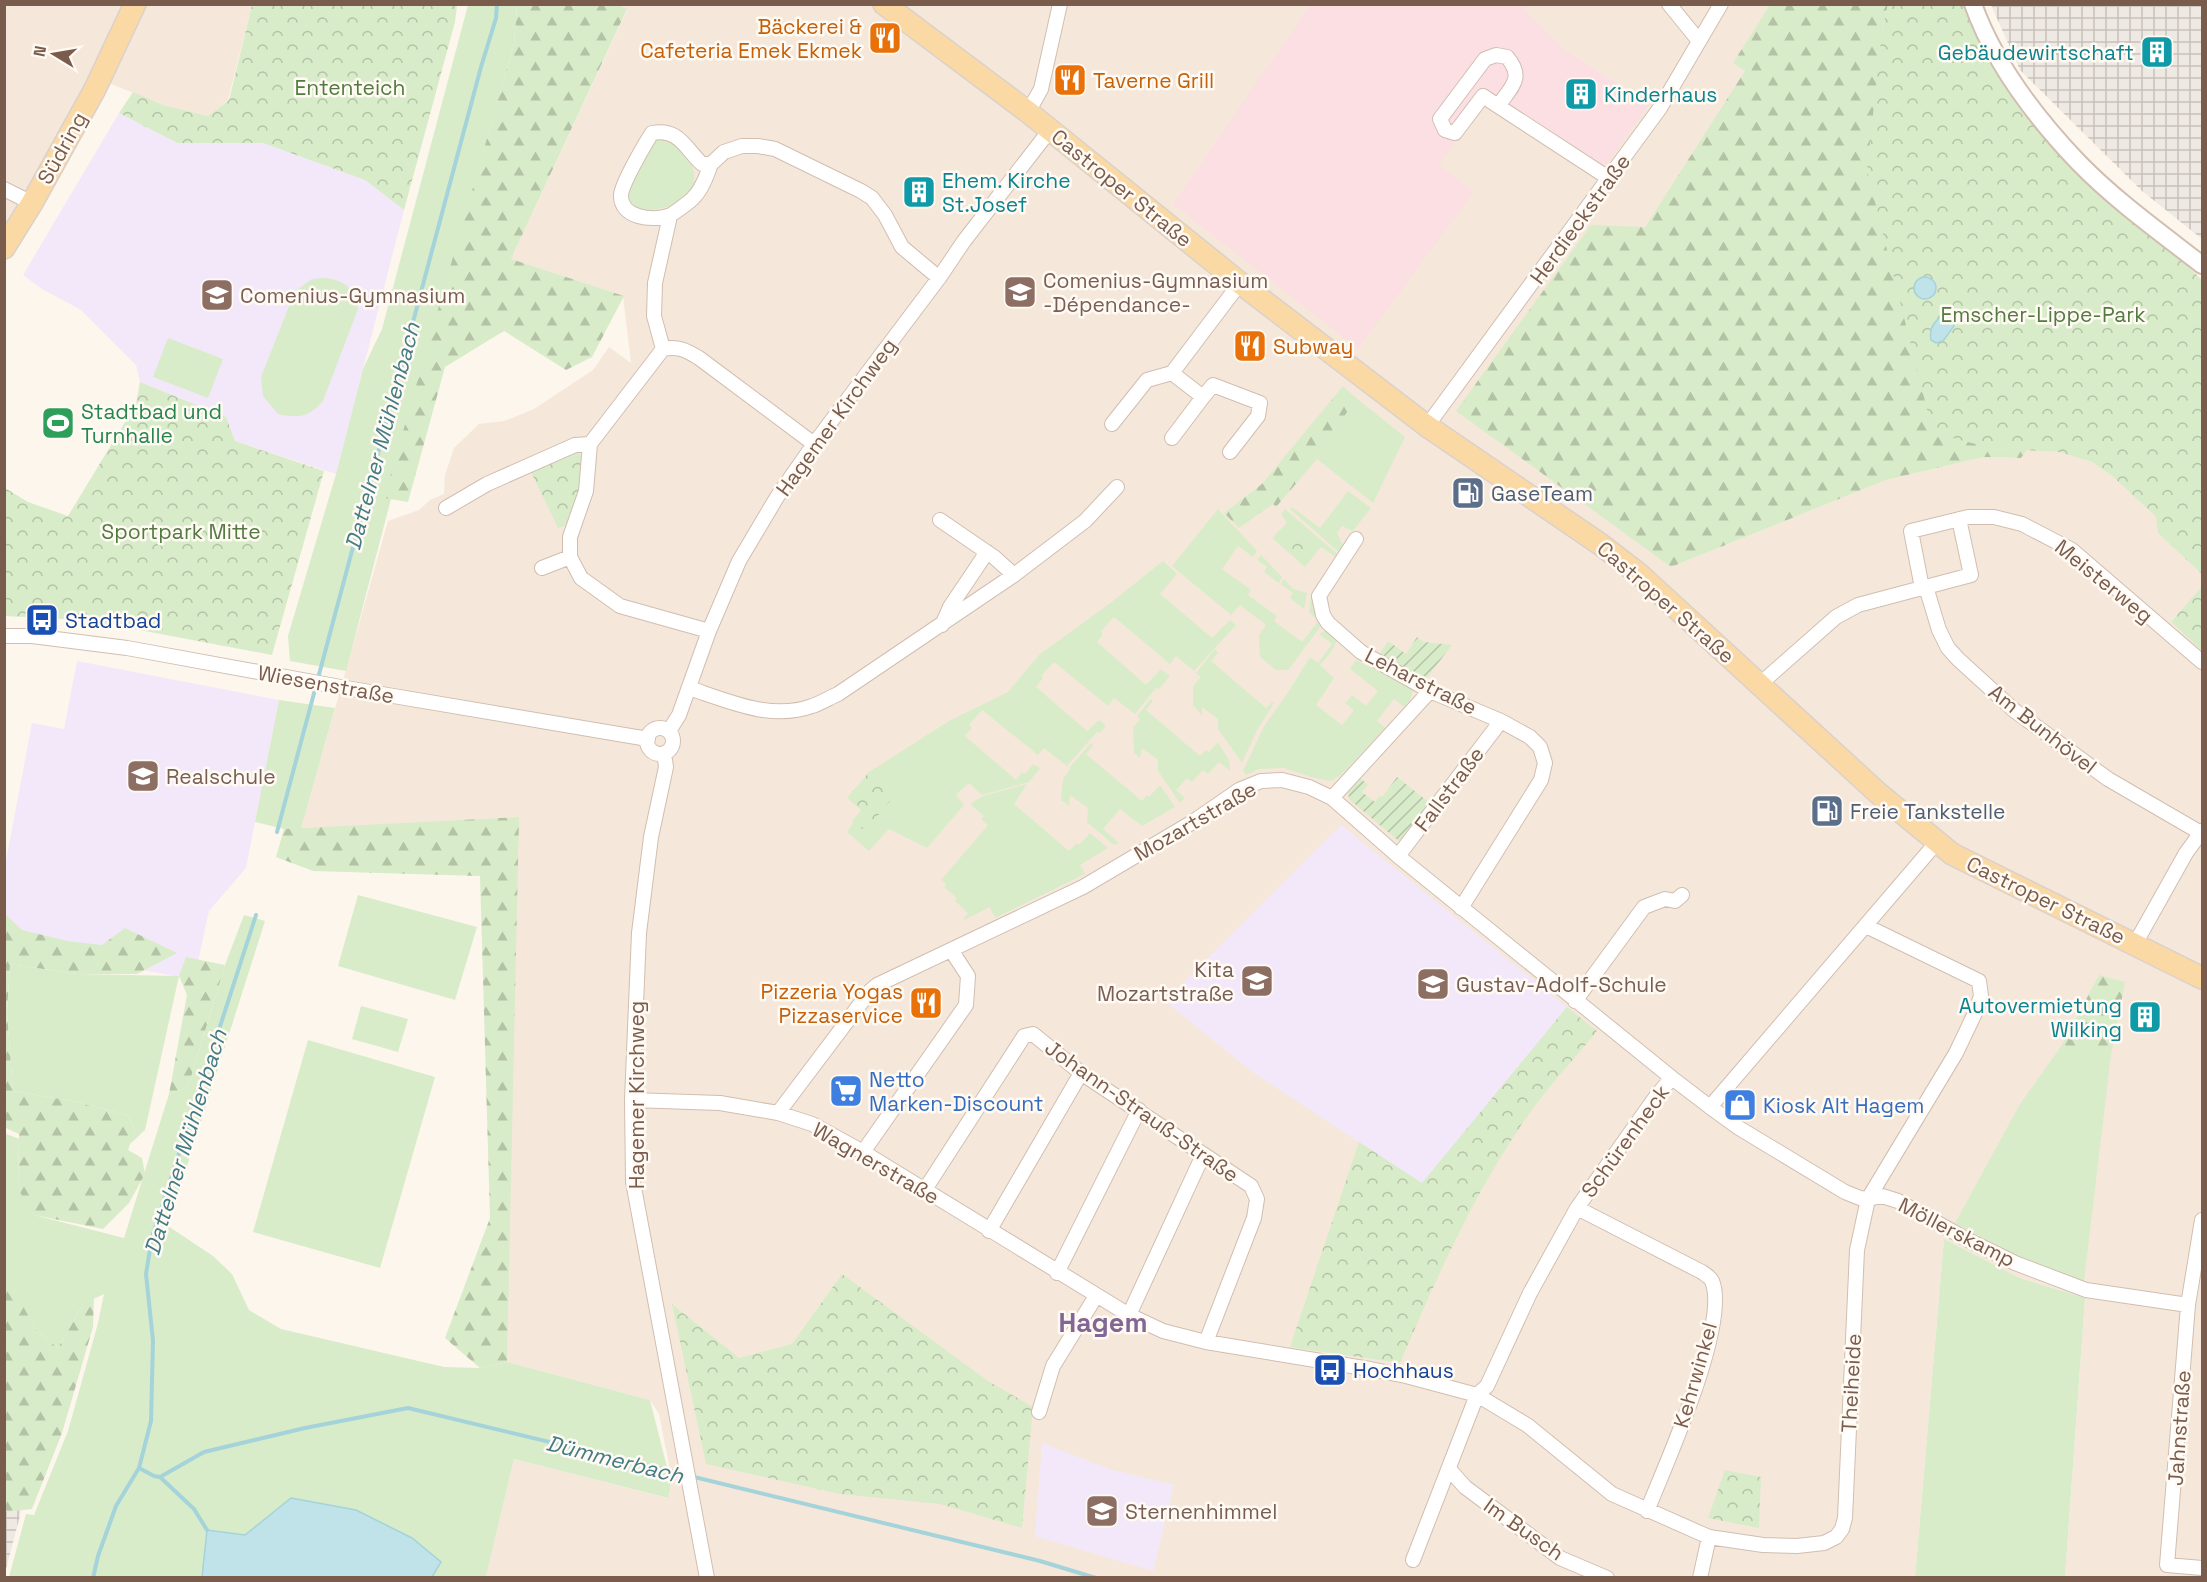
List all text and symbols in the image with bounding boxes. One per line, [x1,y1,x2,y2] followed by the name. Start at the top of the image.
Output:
[640,13,862,64] place label: Bäckerei & Cafeteria Emek Ekmek
[867,20,903,56] restaurant icon: Bäckerei & Cafeteria Emek Ekmek
[24,24,84,84] north arrow
[2139,34,2175,70] building icon: Gebäudewirtschaft
[1938,39,2134,66] place label: Gebäudewirtschaft
[28,44,51,59] text: N
[1052,62,1088,98] restaurant icon: Taverne Grill
[1093,67,1214,94] place label: Taverne Grill
[295,74,406,101] park label: Ententeich
[1563,76,1599,112] building icon: Kinderhaus
[1604,81,1717,108] place label: Kinderhaus
[31,107,93,189] street label: Südring
[1046,123,1198,253] street label: Castroper Straße
[1524,149,1636,289] street label: Herdieckstraße
[942,167,1071,218] place label: Ehem. Kirche St.Josef
[901,174,937,210] building icon: Ehem. Kirche St.Josef
[1043,267,1268,318] place label: Comenius-Gymnasium -Dépendance-
[1002,274,1038,310] school or university icon: Comenius-Gymnasium -Dépendance-
[199,277,235,313] school or university icon: Comenius-Gymnasium
[240,282,465,309] place label: Comenius-Gymnasium
[1940,301,2146,328] park label: Emscher-Lippe-Park
[338,319,426,553] water label: Dattelner Mühlenbach
[1232,328,1268,364] restaurant icon: Subway
[770,333,902,501] street label: Hagemer Kirchweg
[1273,333,1353,360] place label: Subway
[81,398,222,449] place label: Stadtbad und Turnhalle
[40,405,76,441] sports icon: Stadtbad und Turnhalle
[1450,475,1486,511] fuel station icon: GaseTeam
[1491,480,1593,507] place label: GaseTeam
[101,518,261,545] park label: Sportpark Mitte
[2049,533,2159,629] street label: Meisterweg
[1592,535,1740,669] street label: Castroper Straße
[24,602,60,638] bus stop icon: Stadtbad
[65,607,161,634] place label: Stadtbad
[1360,641,1482,721] street label: Leharstraße
[256,659,396,709] street label: Wiesenstraße
[1983,678,2103,780] street label: Am Bunhövel
[1408,741,1490,837] street label: Fallstraße
[125,758,161,794] school or university icon: Realschule
[166,763,276,790] place label: Realschule
[1129,775,1261,867] street label: Mozartstraße
[1809,793,1845,829] fuel station icon: Freie Tankstelle
[1850,798,2006,825] place label: Freie Tankstelle
[1962,850,2130,950] street label: Castroper Straße
[1097,956,1234,1007] place label: Kita Mozartstraße
[1239,963,1275,999] school or university icon: Kita Mozartstraße
[1415,966,1451,1002] school or university icon: Gustav-Adolf-Schule
[1456,971,1667,998] place label: Gustav-Adolf-Schule
[761,978,903,1029] place label: Pizzeria Yogas Pizzaservice
[908,985,944,1021] restaurant icon: Pizzeria Yogas Pizzaservice
[1959,992,2122,1043] place label: Autovermietung Wilking
[2127,999,2163,1035] building icon: Autovermietung Wilking
[623,1001,650,1189] street label: Hagemer Kirchweg
[137,1025,233,1258] water label: Dattelner Mühlenbach
[1040,1034,1244,1188] street label: Johann-Strauß-Straße
[869,1066,1044,1117] place label: Netto Marken-Discount
[828,1073,864,1109] supermarket icon: Netto Marken-Discount
[1575,1079,1675,1203] street label: Schürenheck
[1722,1087,1758,1123] shop icon: Kiosk Alt Hagem
[1763,1092,1924,1119] place label: Kiosk Alt Hagem
[808,1116,944,1210] street label: Wagnerstraße
[1894,1191,2020,1273] street label: Möllerskamp
[1059,1305,1147,1340] district label: Hagem
[1667,1319,1723,1431] street label: Kehrwinkel
[1835,1333,1867,1433] street label: Theiheide
[1312,1352,1348,1388] bus stop icon: Hochhaus
[1353,1357,1454,1384] place label: Hochhaus
[2162,1369,2196,1487] street label: Jahnstraße
[544,1428,687,1490] water label: Dümmerbach
[1479,1492,1569,1566] street label: Im Busch
[1084,1493,1120,1529] school or university icon: Sternenhimmel
[1125,1498,1277,1525] place label: Sternenhimmel

